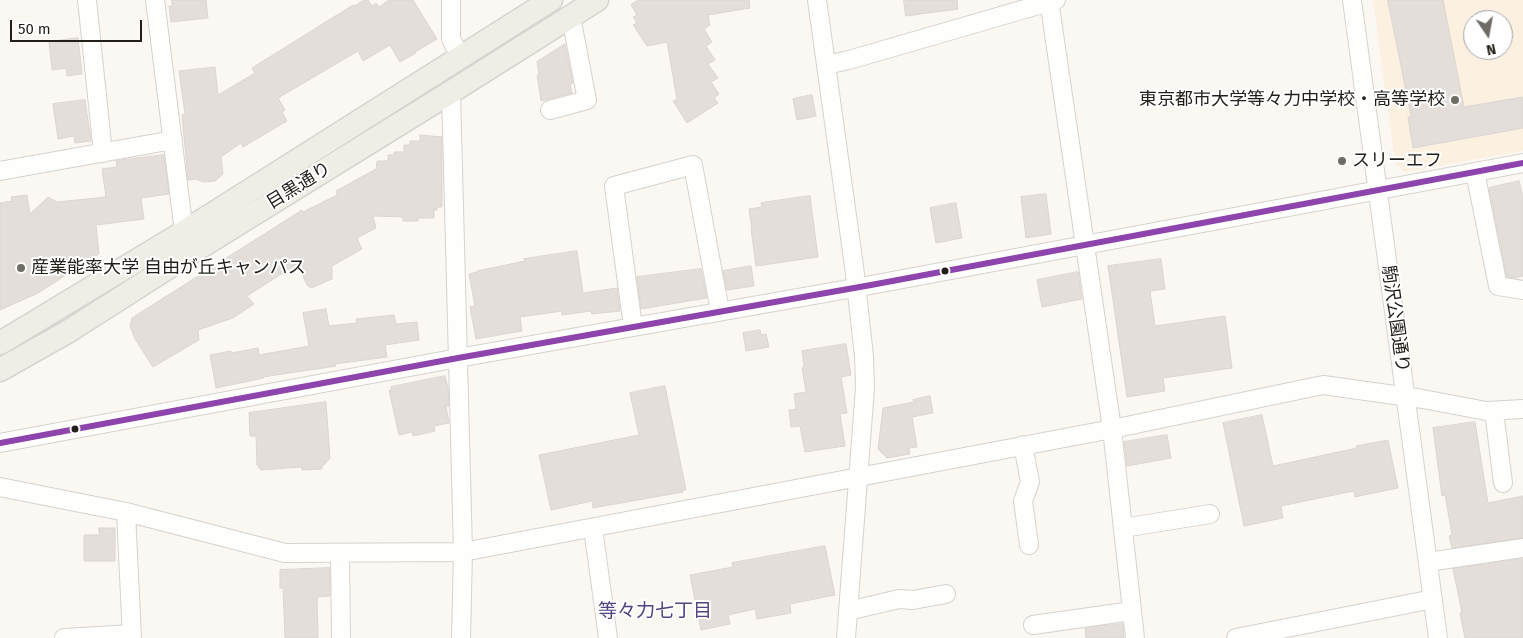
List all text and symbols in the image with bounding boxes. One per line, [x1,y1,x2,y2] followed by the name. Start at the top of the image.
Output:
[12,10,145,42] scale bar
[1463,10,1513,60] north arrow
[18,20,51,38] text: 50 m
[1485,40,1497,58] text: N
[1139,89,1445,111] place label: 東京都市大学等々力中学校・高等学校
[1449,94,1461,106] marker: 東京都市大学等々力中学校・高等学校
[1352,150,1442,172] place label: スリーエフ
[1336,155,1348,167] marker: スリーエフ
[263,158,335,214] street label: 目黒通り
[31,257,306,279] place label: 産業能率大学 自由が丘キャンパス
[15,262,27,274] marker: 産業能率大学 自由が丘キャンパス
[1377,264,1413,374] street label: 駒沢公園通り
[940,266,950,276] unlabelled marker
[70,424,80,434] unlabelled marker
[598,601,712,623] district label: 等々力七丁目

